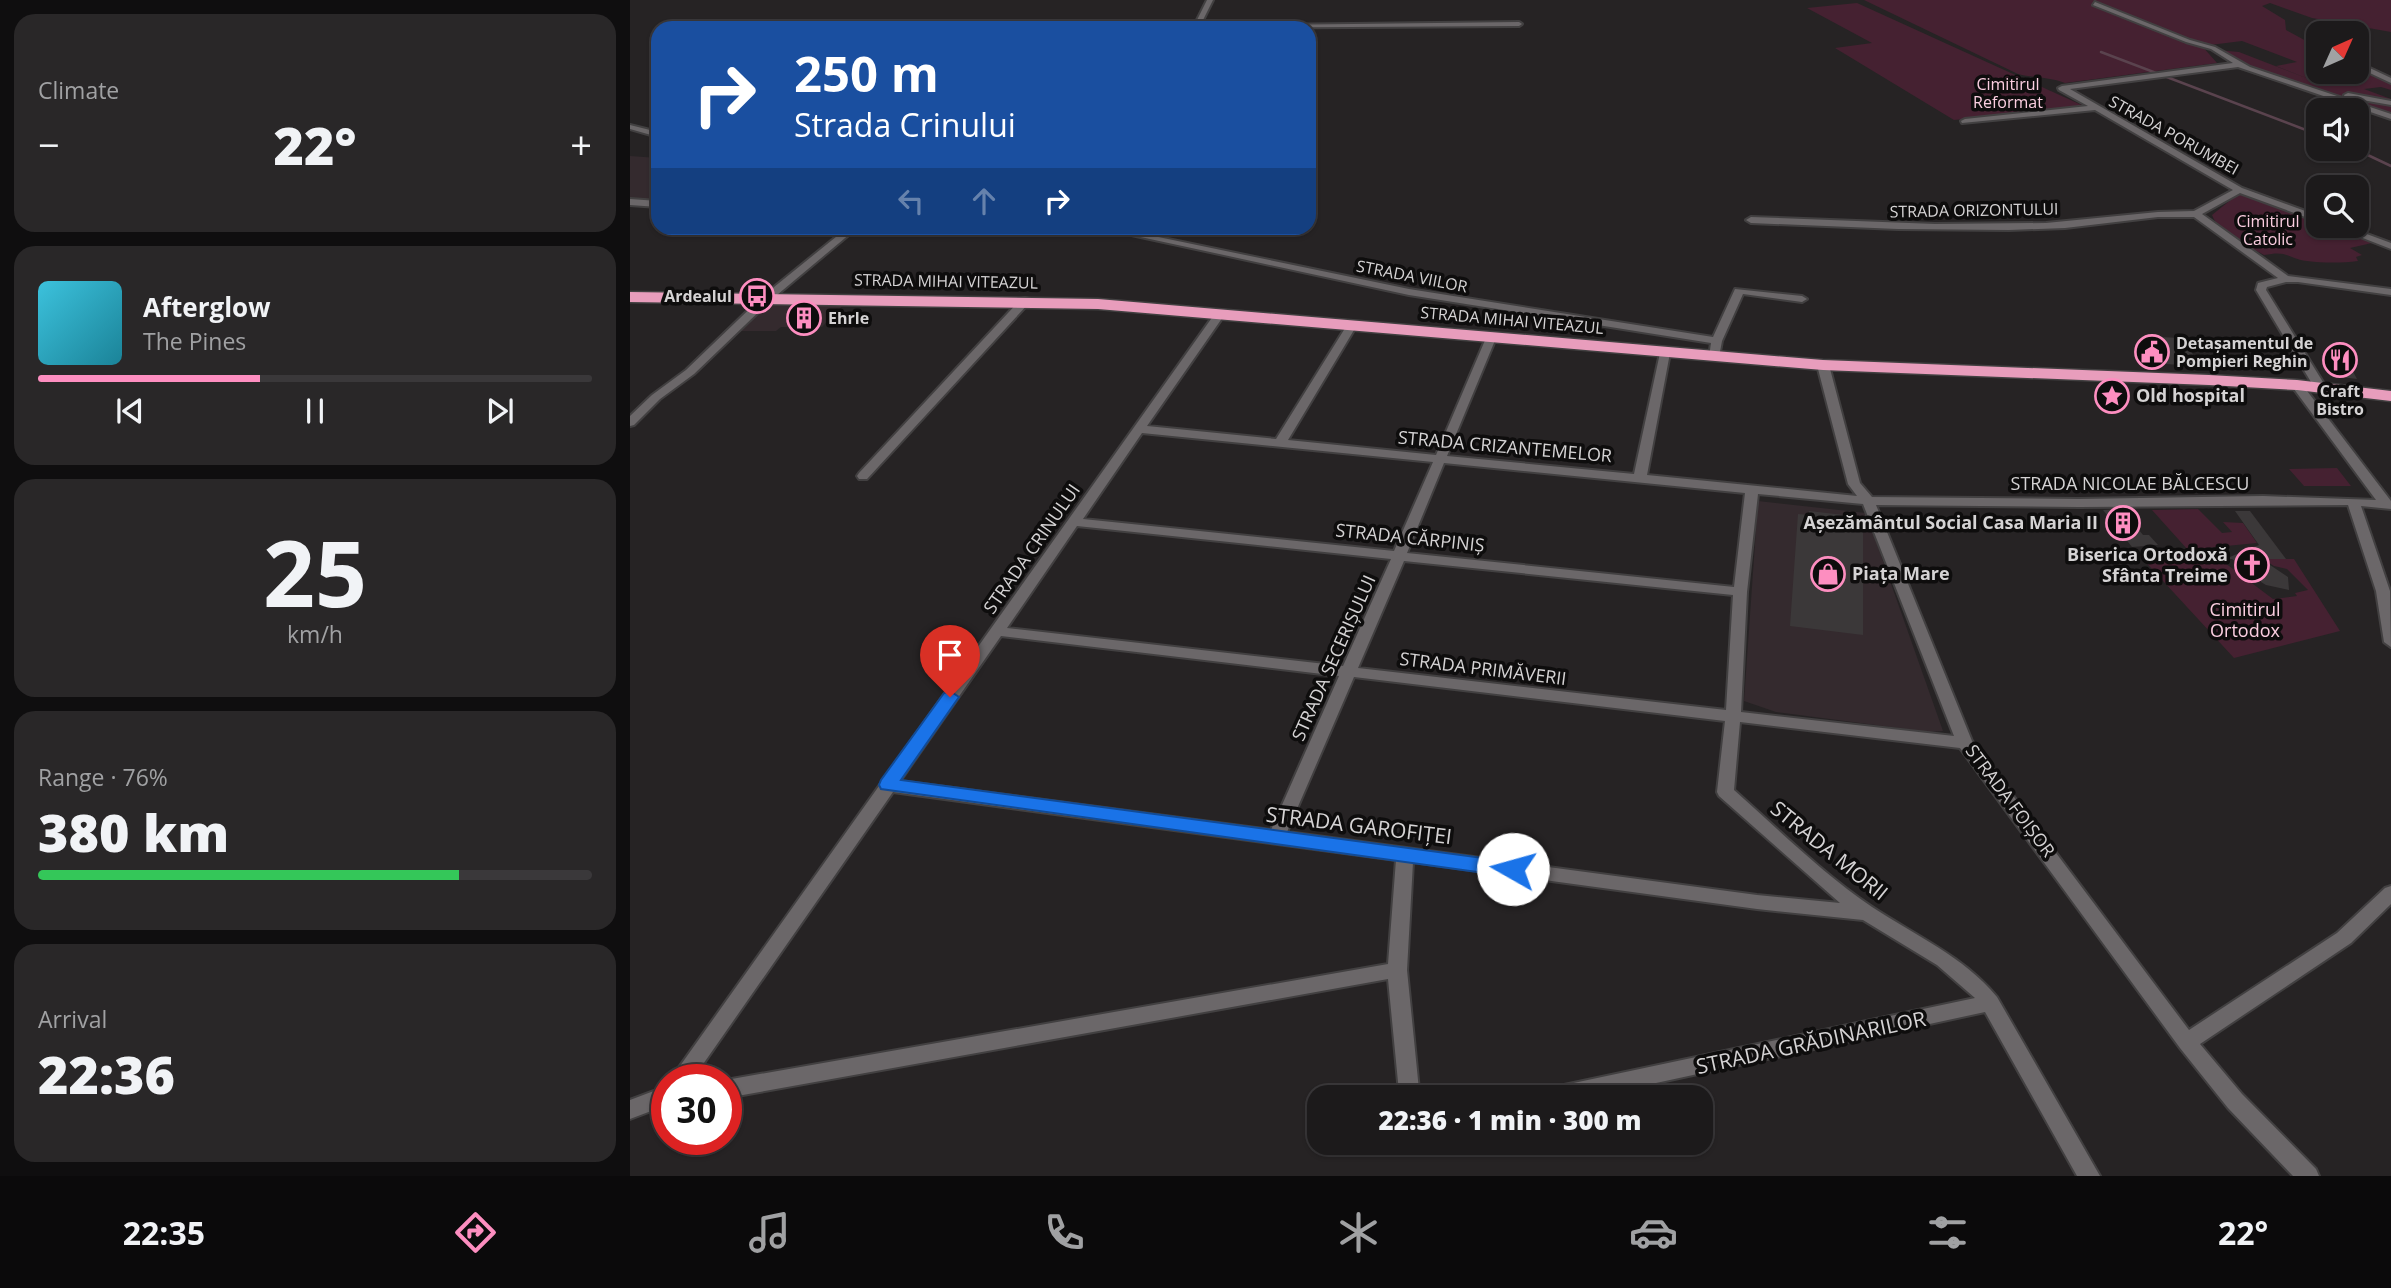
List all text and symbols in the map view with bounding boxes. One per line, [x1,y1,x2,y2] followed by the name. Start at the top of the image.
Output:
[2306,21,2370,84] north arrow
[2306,21,2369,238] map controls
[794,40,939,106] text: 250 m
[679,49,770,140] icon: right
[1973,73,2043,113] park label: Cimitirul Reformat
[38,74,119,106] text: Climate
[2105,90,2243,180] street label: STRADA PORUMBEI
[2306,98,2369,161] button: sound
[794,103,1016,146] text: Strada Crinului
[274,109,356,180] text: 22°
[38,118,60,170] text: −
[570,118,592,170] text: +
[2306,175,2369,238] button: search
[892,182,930,220] icon: left
[965,182,1003,220] icon: ahead
[1038,182,1076,220] icon: right
[1889,198,2059,222] street label: STRADA ORIZONTULUI
[2236,210,2300,250] park label: Cimitirul Catolic
[1355,254,1469,298] street label: STRADA VIILOR
[854,268,1038,294] street label: STRADA MIHAI VITEAZUL
[738,277,776,315] bus stop icon: Ardealul
[664,285,732,307] place label: Ardealul
[143,289,270,325] text: Afterglow
[785,299,823,337] building icon: Ehrle
[1419,301,1605,339] street label: STRADA MIHAI VITEAZUL
[828,307,869,329] place label: Ehrle
[143,325,246,357] text: The Pines
[2176,332,2313,372] place label: Detașamentul de Pompieri Reghin
[2133,333,2171,371] public building icon: Detașamentul de Pompieri Reghin
[2321,341,2359,379] restaurant icon: Craft Bistro
[2093,377,2131,415] place icon: Old hospital
[2316,380,2364,420] place label: Craft Bistro
[2136,383,2245,407] place label: Old hospital
[111,392,149,430] icon: previous
[296,392,334,430] icon: pause
[481,392,519,430] icon: next
[1397,425,1613,467] street label: STRADA CRIZANTEMELOR
[2011,471,2249,495] street label: STRADA NICOLAE BĂLCESCU
[977,479,1085,618] street label: STRADA CRINULUI
[2104,504,2142,542] building icon: Așezământul Social Casa Maria II
[263,510,367,634] text: 25
[1803,510,2098,534] place label: Așezământul Social Casa Maria II
[1334,517,1486,557] street label: STRADA CĂRPINIȘ
[2067,542,2228,587] place label: Biserica Ortodoxă Sfânta Treime
[2233,546,2271,584] church icon: Biserica Ortodoxă Sfânta Treime
[1809,555,1847,593] shop icon: Piața Mare
[1852,561,1950,585] place label: Piața Mare
[1286,571,1381,744] street label: STRADA SECERIȘULUI
[2210,597,2281,642] park label: Cimitirul Ortodox
[287,618,343,650] text: km/h
[920,625,980,697] pin
[931,636,969,674] icon: arrive
[1398,646,1568,690] street label: STRADA PRIMĂVERII
[1961,739,2061,861] street label: STRADA FOIȘOR
[38,761,168,793] text: Range · 76%
[1765,794,1894,906] street label: STRADA MORII
[38,796,229,867] text: 380 km
[1265,800,1454,850] street label: STRADA GAROFIȚEI
[1476,832,1550,906] position arrow
[38,1003,107,1035] text: Arrival
[1693,1004,1928,1080] street label: STRADA GRĂDINARILOR
[38,1038,175,1109] text: 22:36
[651,1064,742,1155] speed limit sign: 30
[1379,1102,1641,1138] text: 22:36 · 1 min · 300 m
[451,1208,500,1257] icon: directions
[745,1208,794,1257] icon: music
[1040,1208,1089,1257] icon: phone
[1334,1208,1383,1257] icon: climate
[1629,1208,1678,1257] icon: car
[1923,1208,1972,1257] icon: filters
[123,1211,205,1254] text: 22:35
[2218,1211,2268,1254] text: 22°

